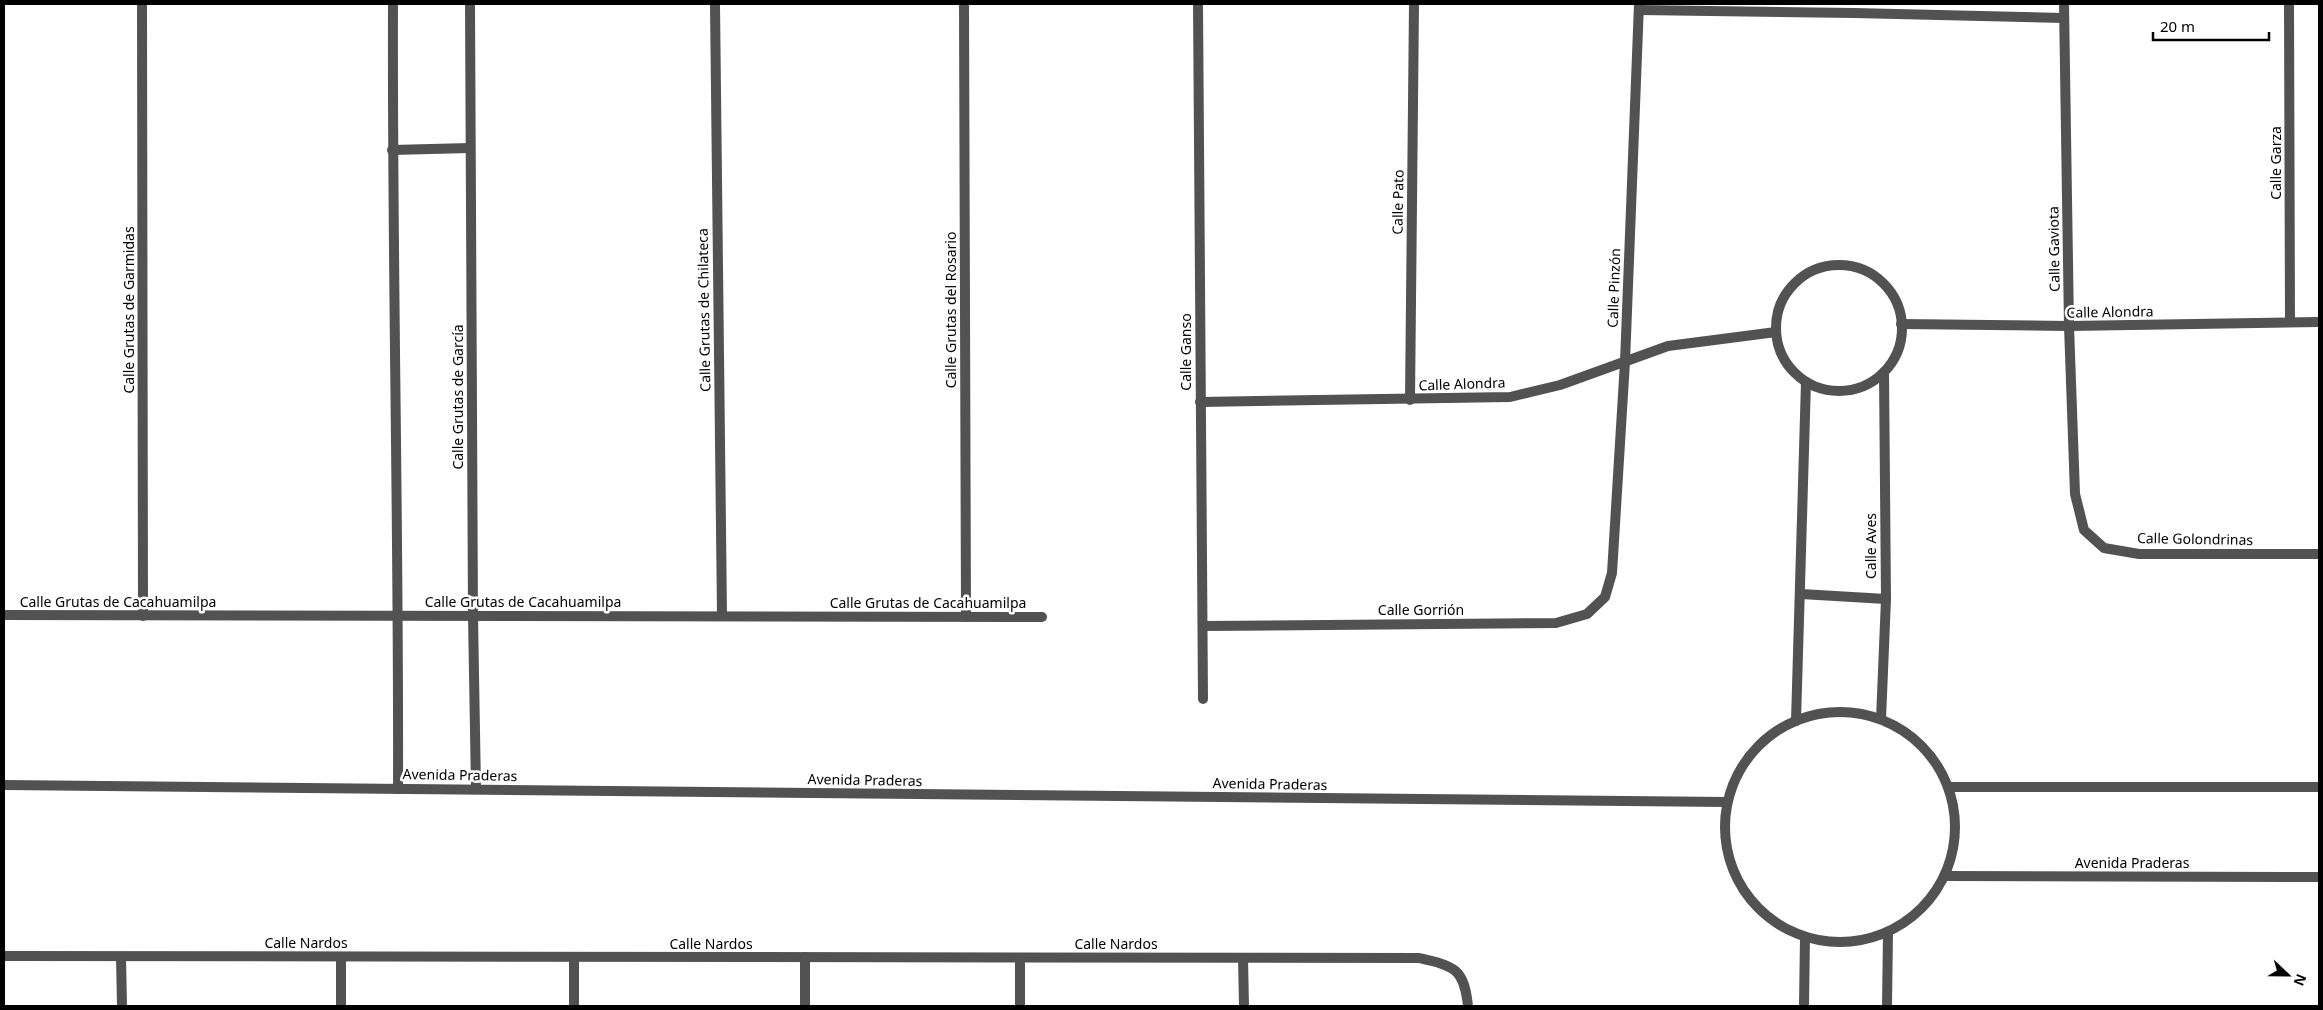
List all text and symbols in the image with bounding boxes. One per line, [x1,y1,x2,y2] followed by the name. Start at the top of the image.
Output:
[2153,10,2269,42] scale bar
[2160,16,2195,36] text: 20 m
[2266,126,2285,200] street label: Calle Garza
[1387,169,1408,235] street label: Calle Pato
[2043,206,2064,292] street label: Calle Gaviota
[119,226,138,394] street label: Calle Grutas de Garmidas
[693,228,714,392] street label: Calle Grutas de Chilateca
[941,232,960,388] street label: Calle Grutas del Rosario
[1603,248,1624,328] street label: Calle Pinzón
[2066,301,2154,322] street label: Calle Alondra
[1176,313,1195,391] street label: Calle Ganso
[448,324,467,470] street label: Calle Grutas de García
[1418,372,1506,395] street label: Calle Alondra
[1861,513,1880,579] street label: Calle Aves
[2137,528,2253,549] street label: Calle Golondrinas
[20,592,216,611] street label: Calle Grutas de Cacahuamilpa
[425,592,621,611] street label: Calle Grutas de Cacahuamilpa
[830,593,1026,612] street label: Calle Grutas de Cacahuamilpa
[1378,600,1464,619] street label: Calle Gorrión
[402,764,518,785] street label: Avenida Praderas
[807,769,923,790] street label: Avenida Praderas
[1212,773,1328,794] street label: Avenida Praderas
[2075,853,2190,872] street label: Avenida Praderas
[264,933,348,952] street label: Calle Nardos
[669,934,753,953] street label: Calle Nardos
[1074,934,1158,953] street label: Calle Nardos
[2263,950,2313,1000] north arrow
[2290,971,2311,989] text: N

